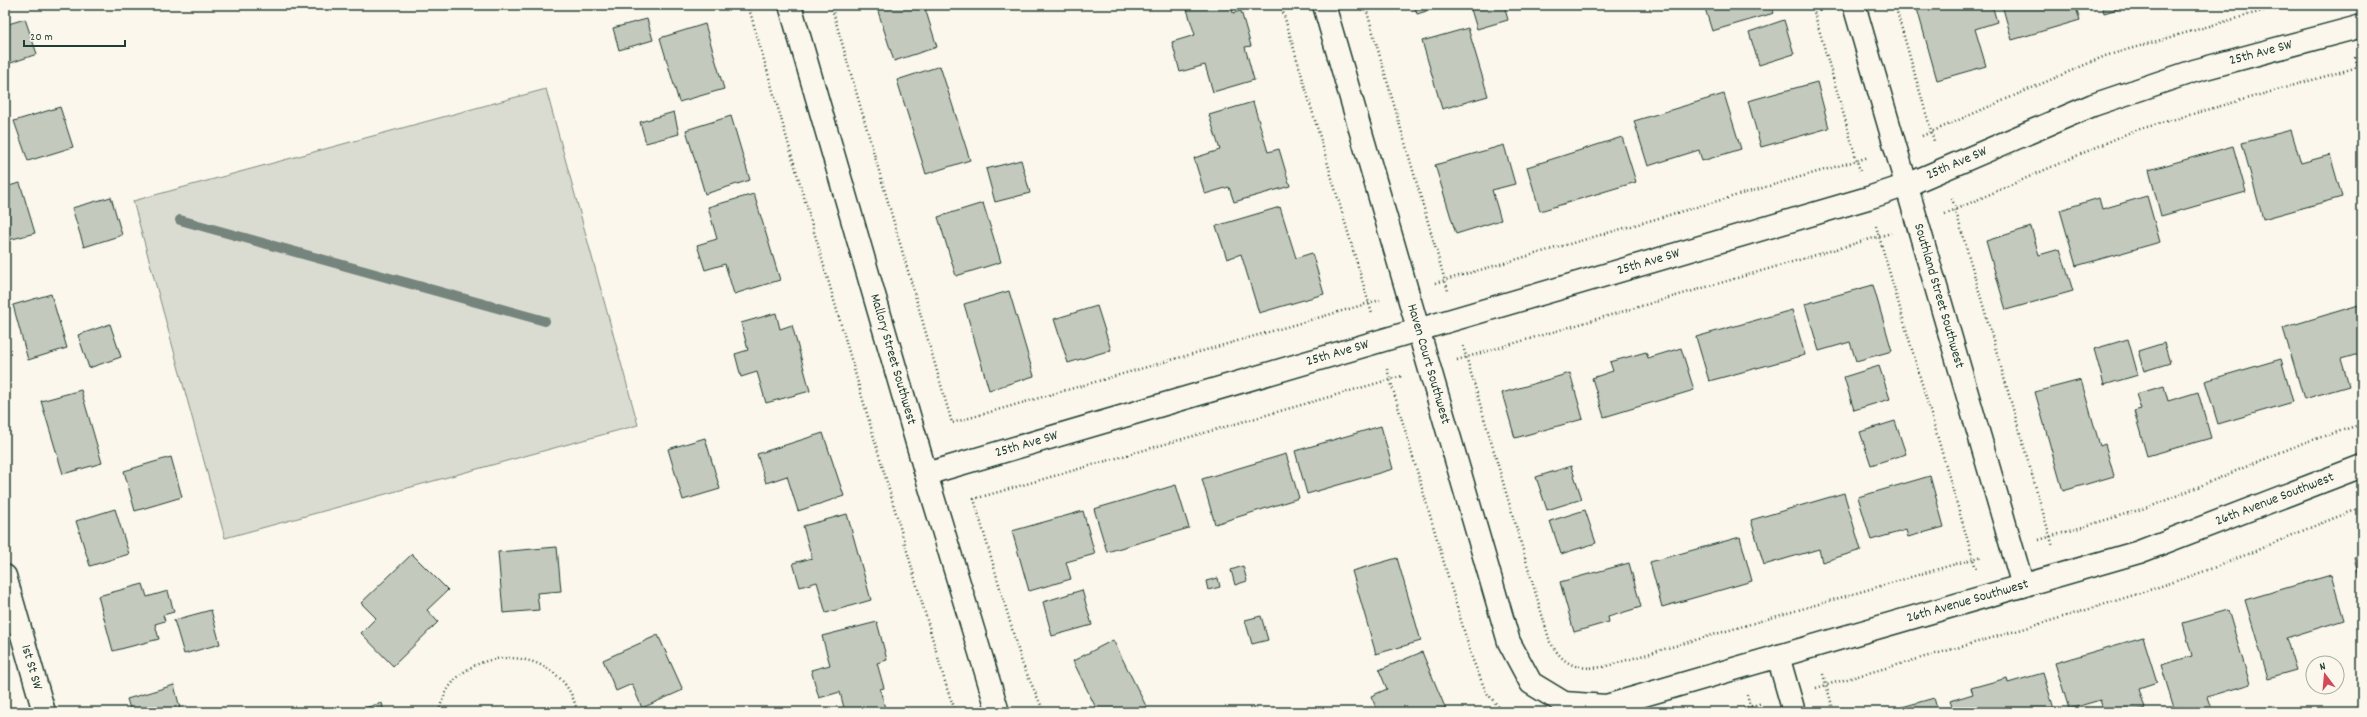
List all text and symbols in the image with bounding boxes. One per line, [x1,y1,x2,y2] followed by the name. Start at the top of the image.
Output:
[24,22,125,48] scale bar
[30,29,53,46] text: 20 m
[2227,35,2296,71] street label: 25th Ave SW
[1923,141,1991,185] street label: 25th Ave SW
[1908,221,1969,371] street label: Southland Street Southwest
[1615,243,1683,281] street label: 25th Ave SW
[864,292,921,427] street label: Mallory Street Southwest
[1401,302,1455,427] street label: Haven Court Southwest
[1304,334,1372,372] street label: 25th Ave SW
[993,426,1061,463] street label: 25th Ave SW
[2213,468,2337,532] street label: 26th Avenue Southwest
[1904,574,2031,629] street label: 26th Avenue Southwest
[15,642,47,693] street label: 1st St SW
[2305,655,2345,695] north arrow
[2318,659,2328,676] text: N

